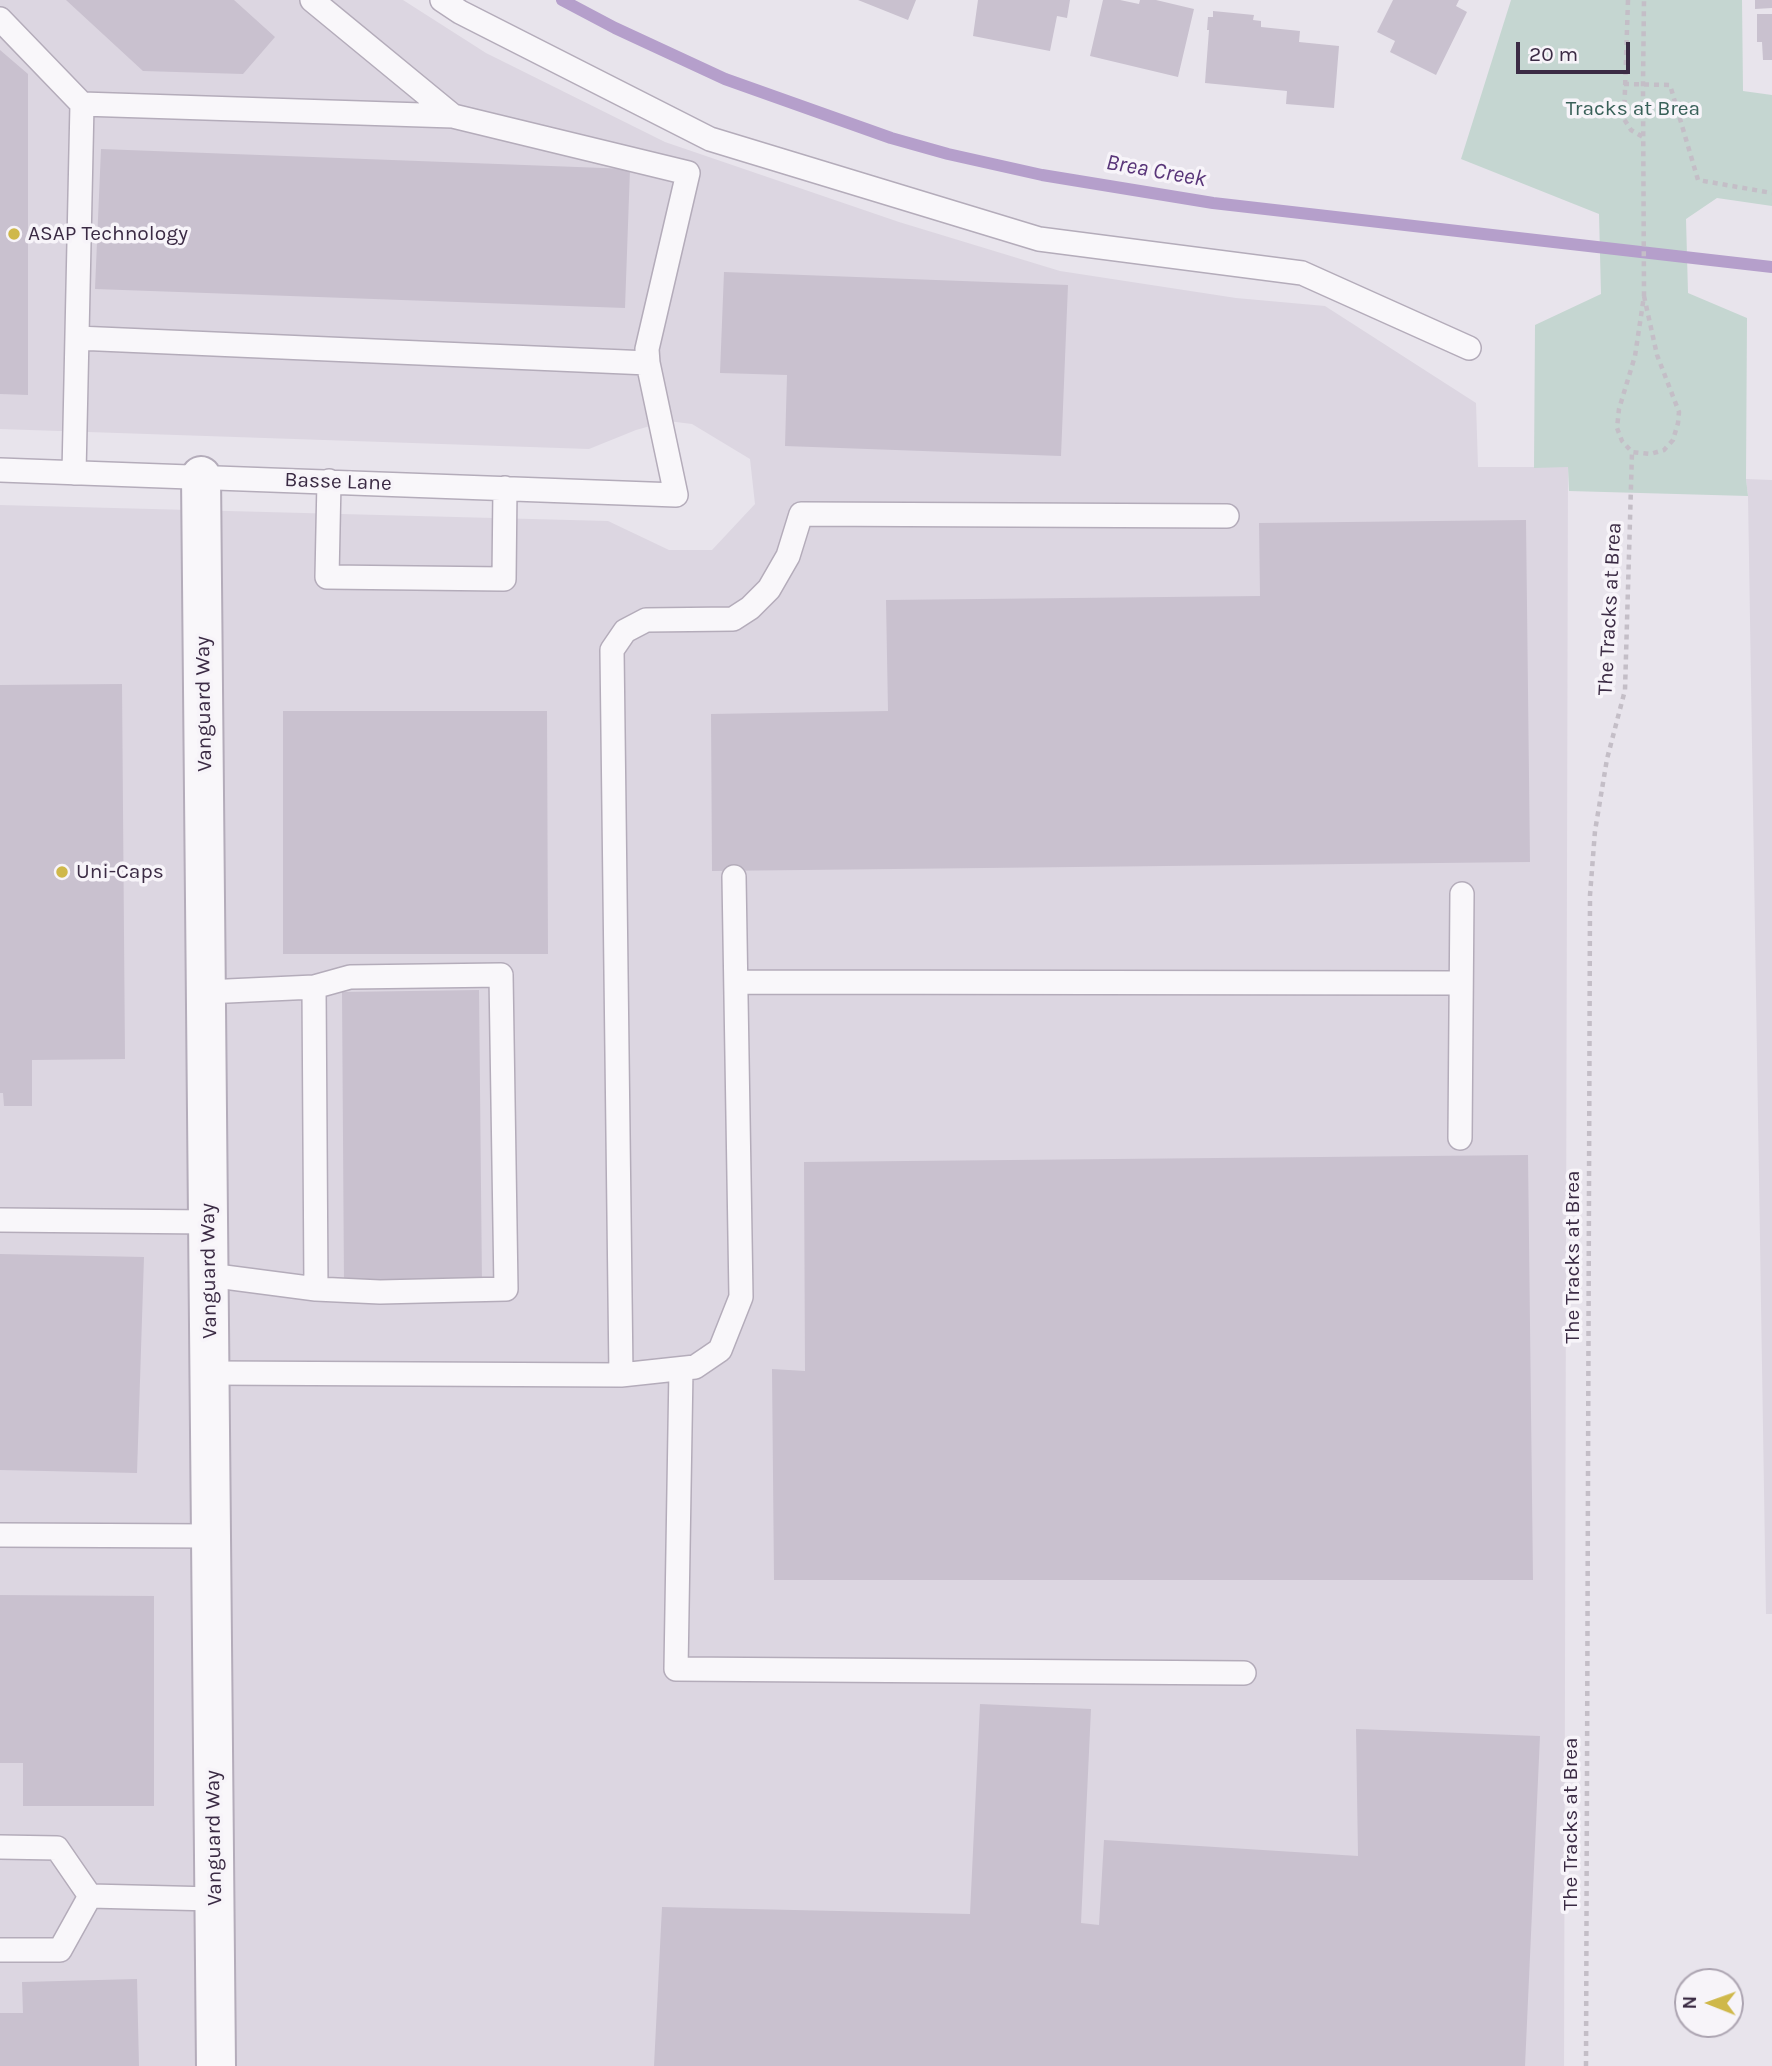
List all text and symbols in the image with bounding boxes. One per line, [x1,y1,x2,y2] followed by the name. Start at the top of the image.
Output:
[1520,28,1634,72] scale bar
[1529,42,1578,66] text: 20 m
[1566,96,1700,122] park label: Tracks at Brea
[1104,149,1208,193] water label: Brea Creek
[28,221,188,247] place label: ASAP Technology
[6,226,22,242] marker: ASAP Technology
[284,468,392,496] street label: Basse Lane
[1593,522,1627,696] street label: The Tracks at Brea
[190,636,218,772] street label: Vanguard Way
[76,859,164,885] place label: Uni-Caps
[54,864,70,880] marker: Uni-Caps
[1560,1170,1586,1344] street label: The Tracks at Brea
[195,1203,223,1339] street label: Vanguard Way
[1558,1737,1584,1911] street label: The Tracks at Brea
[200,1770,228,1906] street label: Vanguard Way
[1674,1968,1744,2038] north arrow
[1679,1996,1701,2010] text: N

